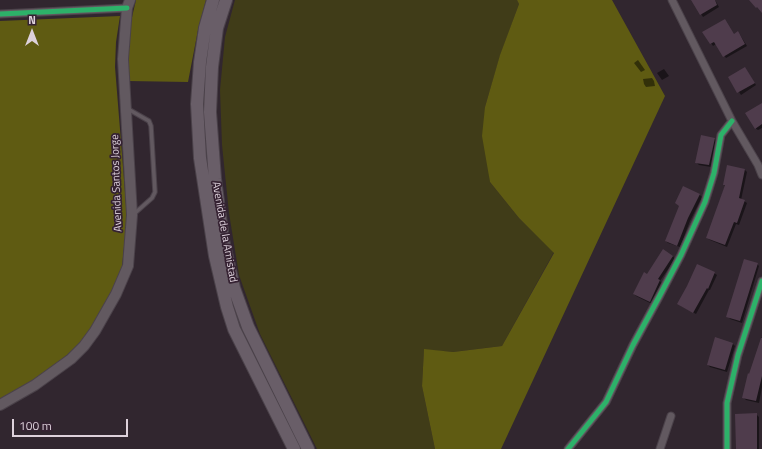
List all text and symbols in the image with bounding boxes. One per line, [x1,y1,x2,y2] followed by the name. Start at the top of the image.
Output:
[12,12,52,52] north arrow
[28,12,36,28] text: N
[109,134,125,232] street label: Avenida Santos Jorge
[209,181,239,283] street label: Avenida de la Amistad
[14,411,130,437] scale bar
[19,416,52,435] text: 100 m

